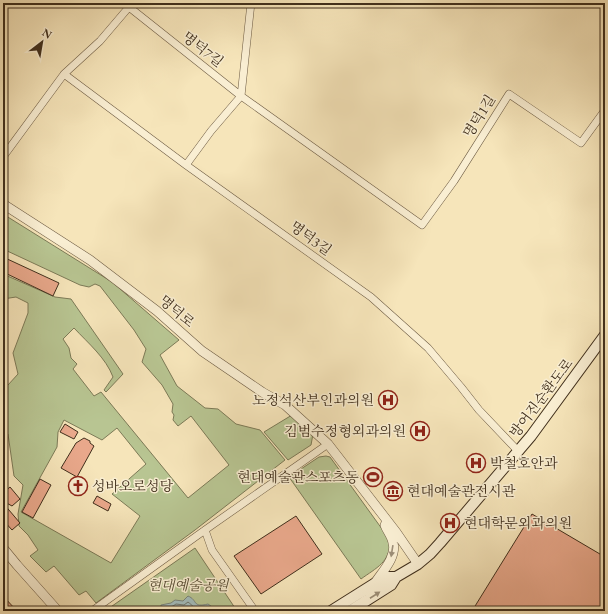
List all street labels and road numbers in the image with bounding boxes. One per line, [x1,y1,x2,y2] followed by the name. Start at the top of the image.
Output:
[179,27,227,71] street label: 명덕7길
[459,91,499,141] street label: 명덕1길
[287,217,335,259] street label: 명덕3길
[156,291,199,331] street label: 명덕로
[505,354,577,441] street label: 방어진순환도로

